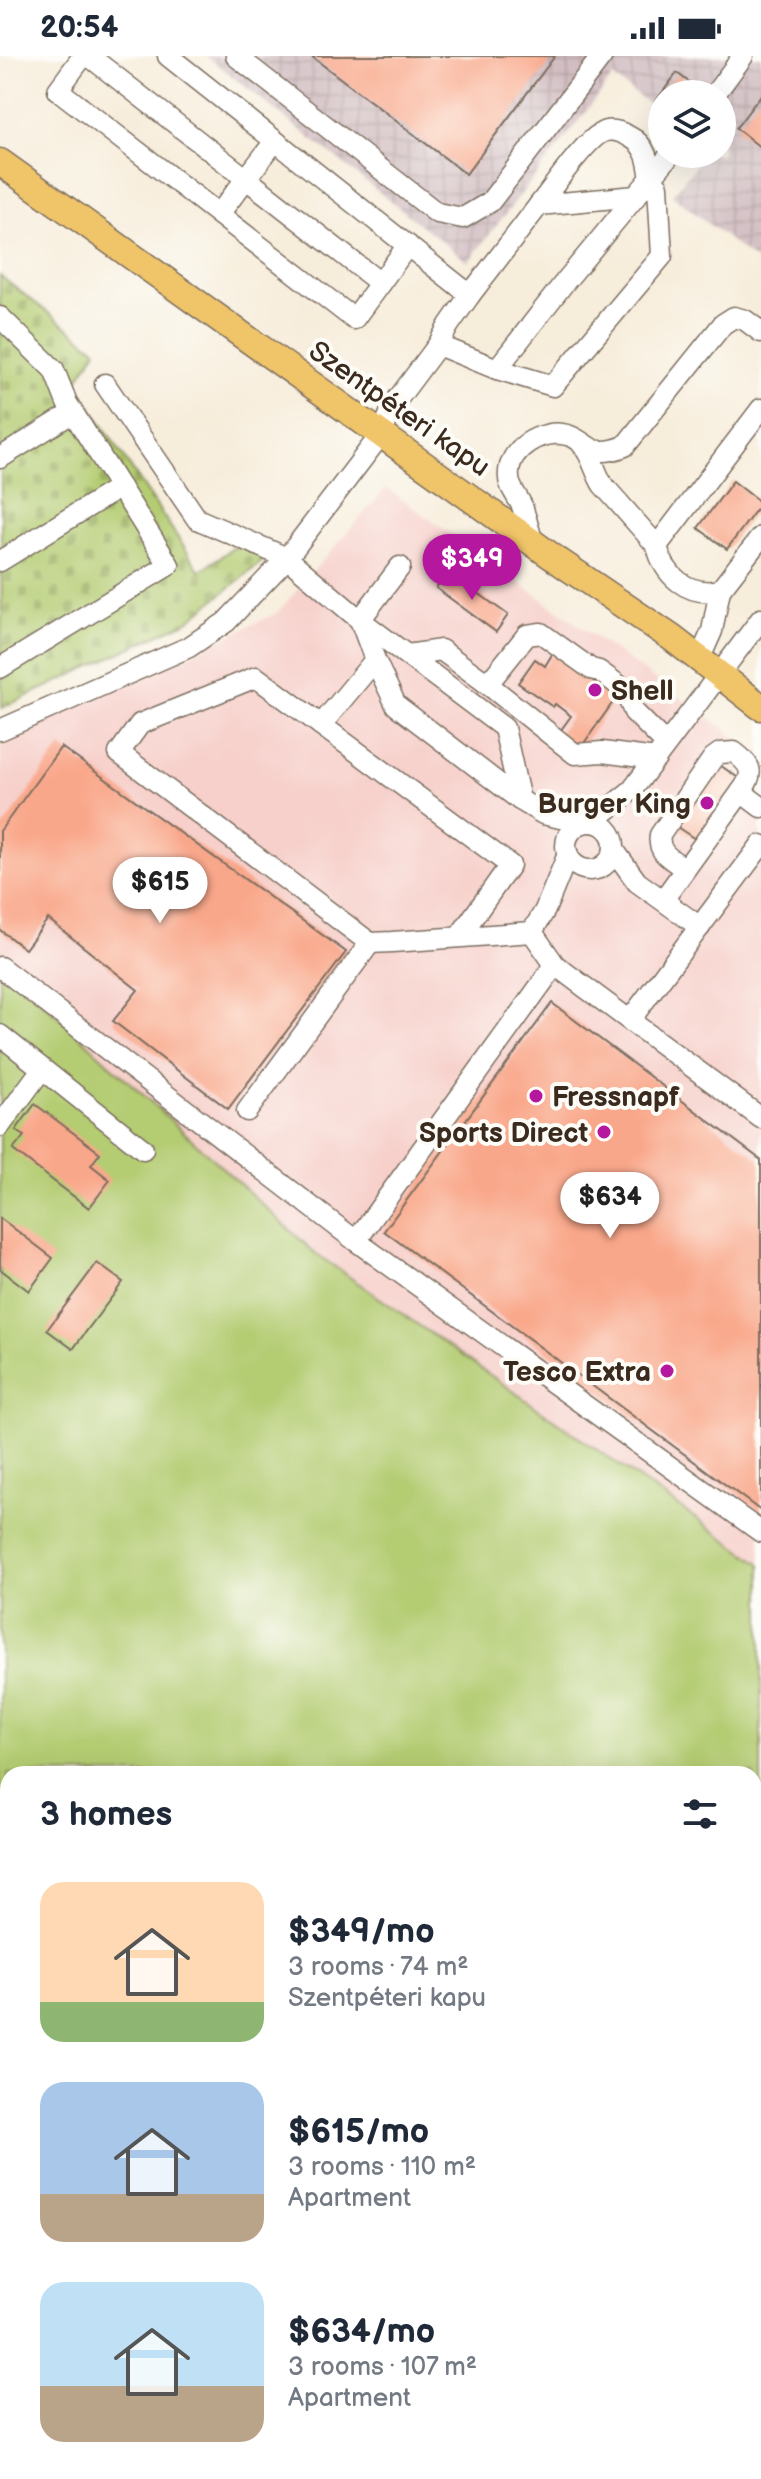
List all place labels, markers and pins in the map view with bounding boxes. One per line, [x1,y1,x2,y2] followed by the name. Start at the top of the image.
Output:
[425,534,519,602] pin: $349
[611,675,673,708] place label: Shell
[586,681,604,699] marker: Shell
[538,788,691,821] place label: Burger King
[698,794,716,812] marker: Burger King
[113,857,207,925] pin: $615
[552,1081,680,1114] place label: Fressnapf
[527,1087,545,1105] marker: Fressnapf
[419,1117,588,1150] place label: Sports Direct
[595,1123,613,1141] marker: Sports Direct
[563,1172,657,1240] pin: $634
[503,1356,651,1389] place label: Tesco Extra
[658,1362,676,1380] marker: Tesco Extra

